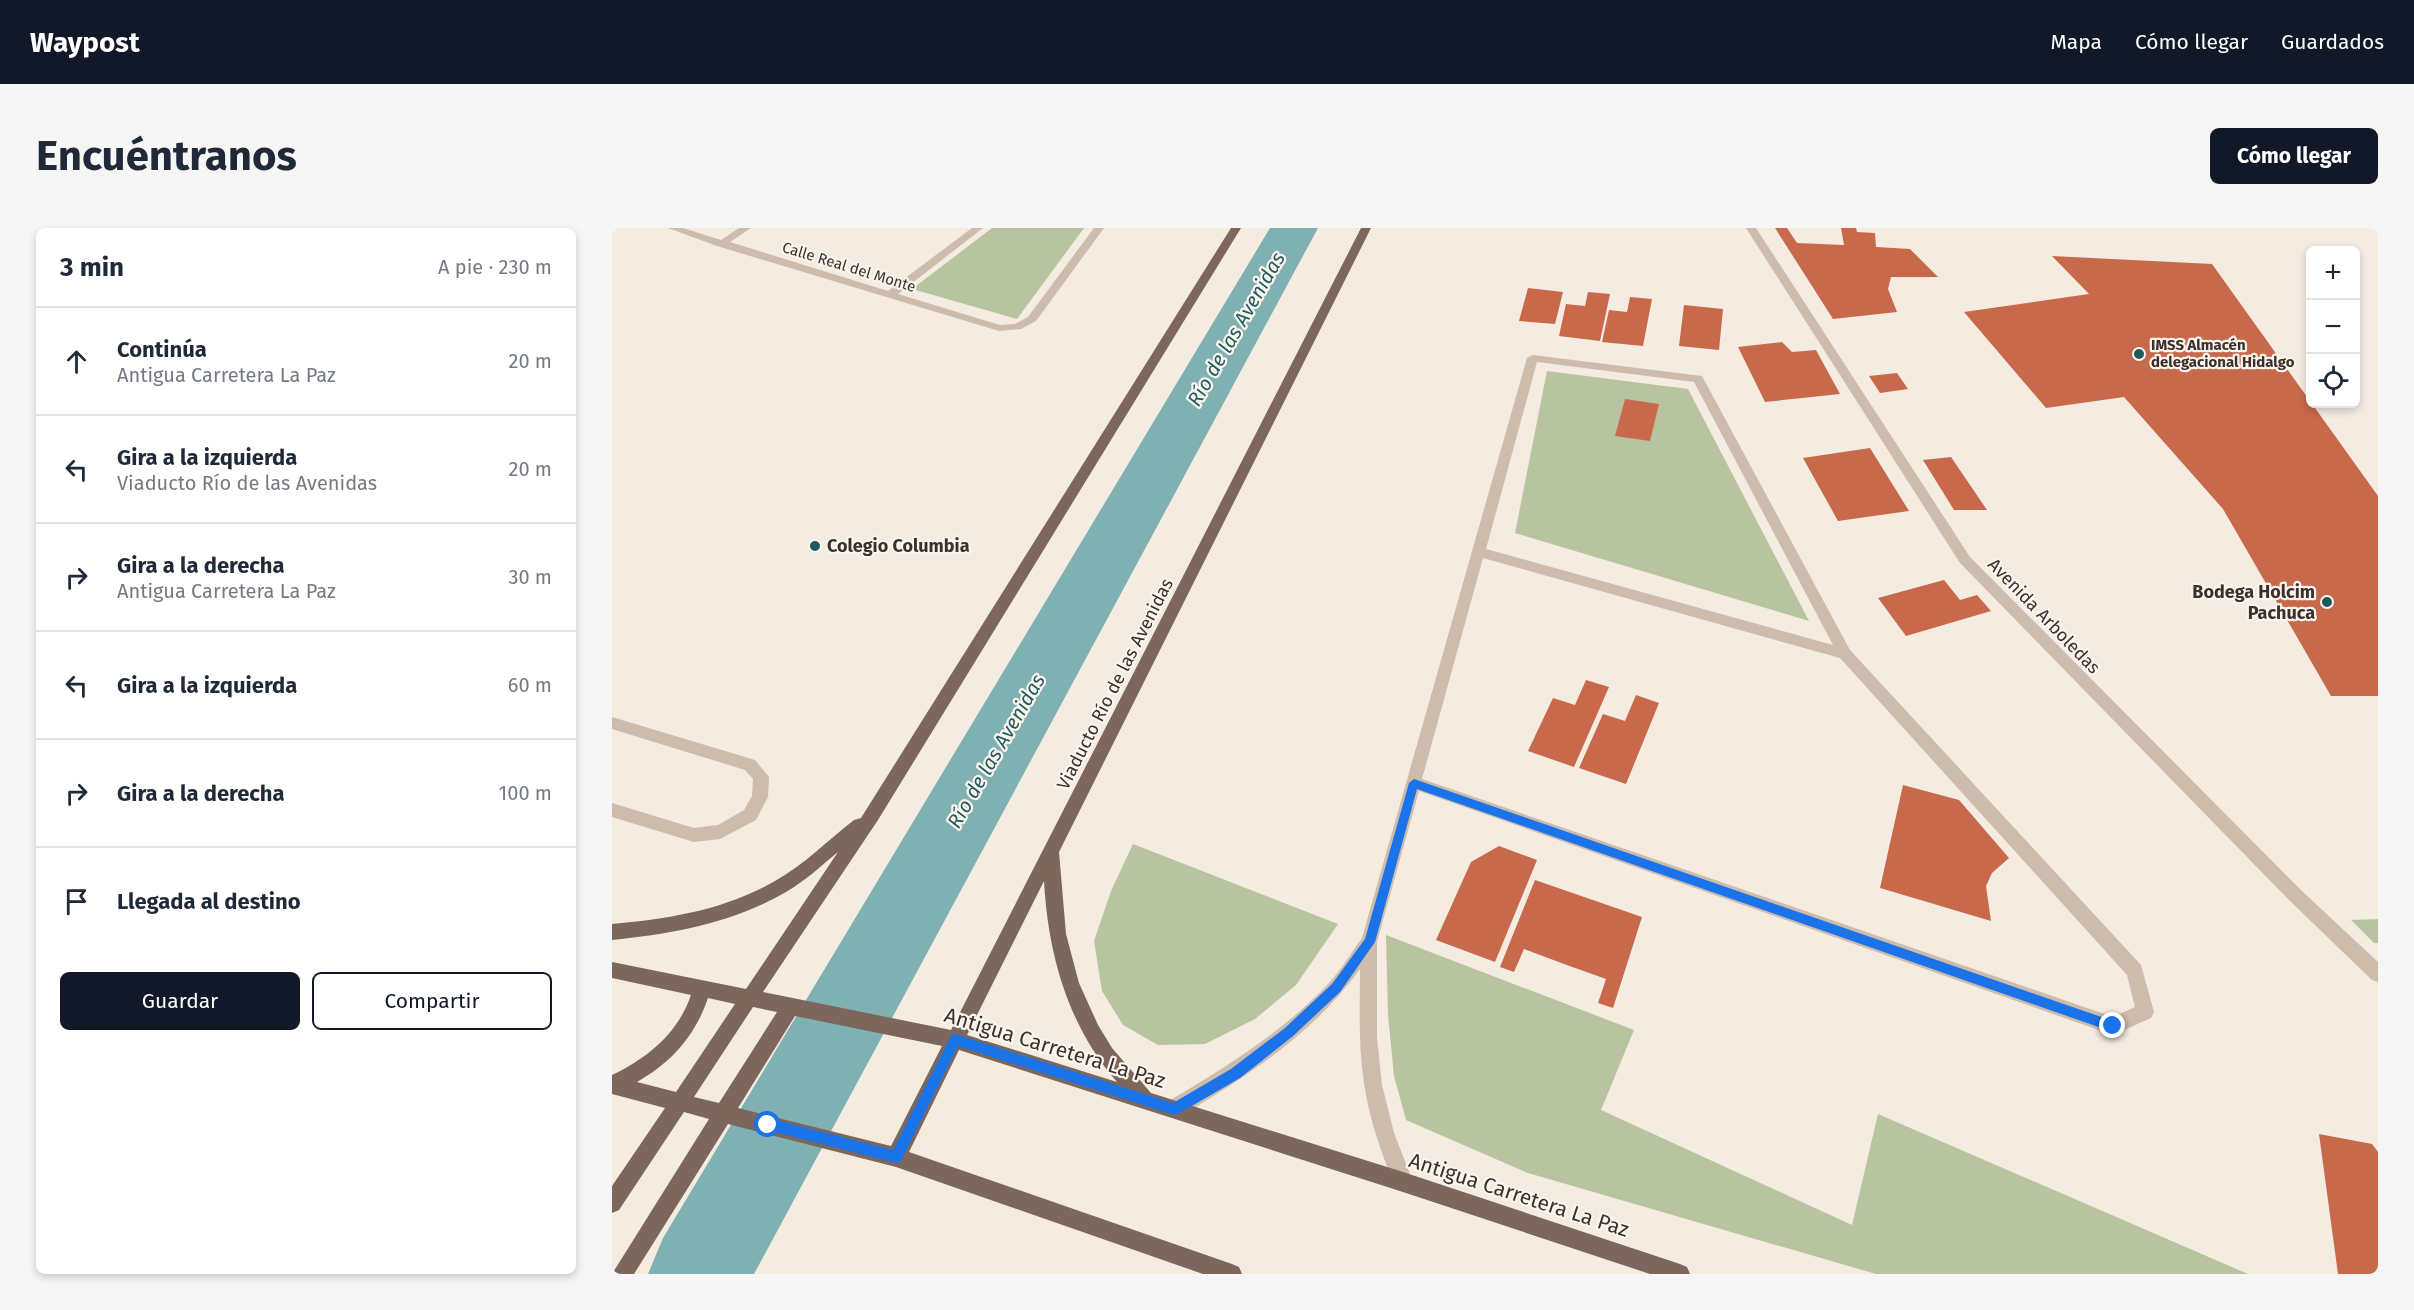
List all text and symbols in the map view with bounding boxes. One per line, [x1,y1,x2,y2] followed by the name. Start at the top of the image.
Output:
[30,26,140,59] text: Waypost
[2050,29,2102,55] text: Mapa
[2135,29,2248,55] text: Cómo llegar
[2281,29,2384,55] text: Guardados
[2210,128,2378,184] button: Cómo llegar
[36,131,297,181] text: Encuéntranos
[780,238,918,296] street label: Calle Real del Monte
[2306,246,2360,408] map controls
[2306,246,2360,300] button: +
[1182,248,1290,410] water label: Río de las Avenidas
[60,252,124,283] text: 3 min
[438,255,552,279] text: A pie · 230 m
[2306,300,2360,354] button: −
[117,336,207,363] text: Continúa
[2151,336,2295,371] place label: IMSS Almacén delegacional Hidalgo
[60,345,93,378] icon: ahead
[2132,347,2146,361] marker: IMSS Almacén delegacional Hidalgo
[509,349,552,373] text: 20 m
[2306,354,2360,408] button: locate
[117,363,336,387] text: Antigua Carretera La Paz
[117,444,297,471] text: Gira a la izquierda
[60,453,93,486] icon: left
[509,457,552,481] text: 20 m
[117,471,377,495] text: Viaducto Río de las Avenidas
[827,535,970,557] place label: Colegio Columbia
[808,539,822,553] marker: Colegio Columbia
[117,552,285,579] text: Gira a la derecha
[1983,554,2105,678] street label: Avenida Arboledas
[60,561,93,594] icon: right
[508,565,552,589] text: 30 m
[1052,575,1178,793] street label: Viaducto Río de las Avenidas
[117,579,336,603] text: Antigua Carretera La Paz
[2192,581,2315,624] place label: Bodega Holcim Pachuca
[2320,595,2334,609] marker: Bodega Holcim Pachuca
[60,669,93,702] icon: left
[942,670,1050,832] water label: Río de las Avenidas
[117,672,297,699] text: Gira a la izquierda
[508,673,552,697] text: 60 m
[60,777,93,810] icon: right
[117,780,285,807] text: Gira a la derecha
[499,781,552,805] text: 100 m
[60,885,93,918] icon: arrive
[117,888,301,915] text: Llegada al destino
[60,972,300,1030] button: Guardar
[312,972,552,1030] button: Compartir
[941,1002,1169,1094] street label: Antigua Carretera La Paz
[2099,1012,2125,1038] route end
[754,1111,780,1137] route start
[1406,1147,1632,1243] street label: Antigua Carretera La Paz

